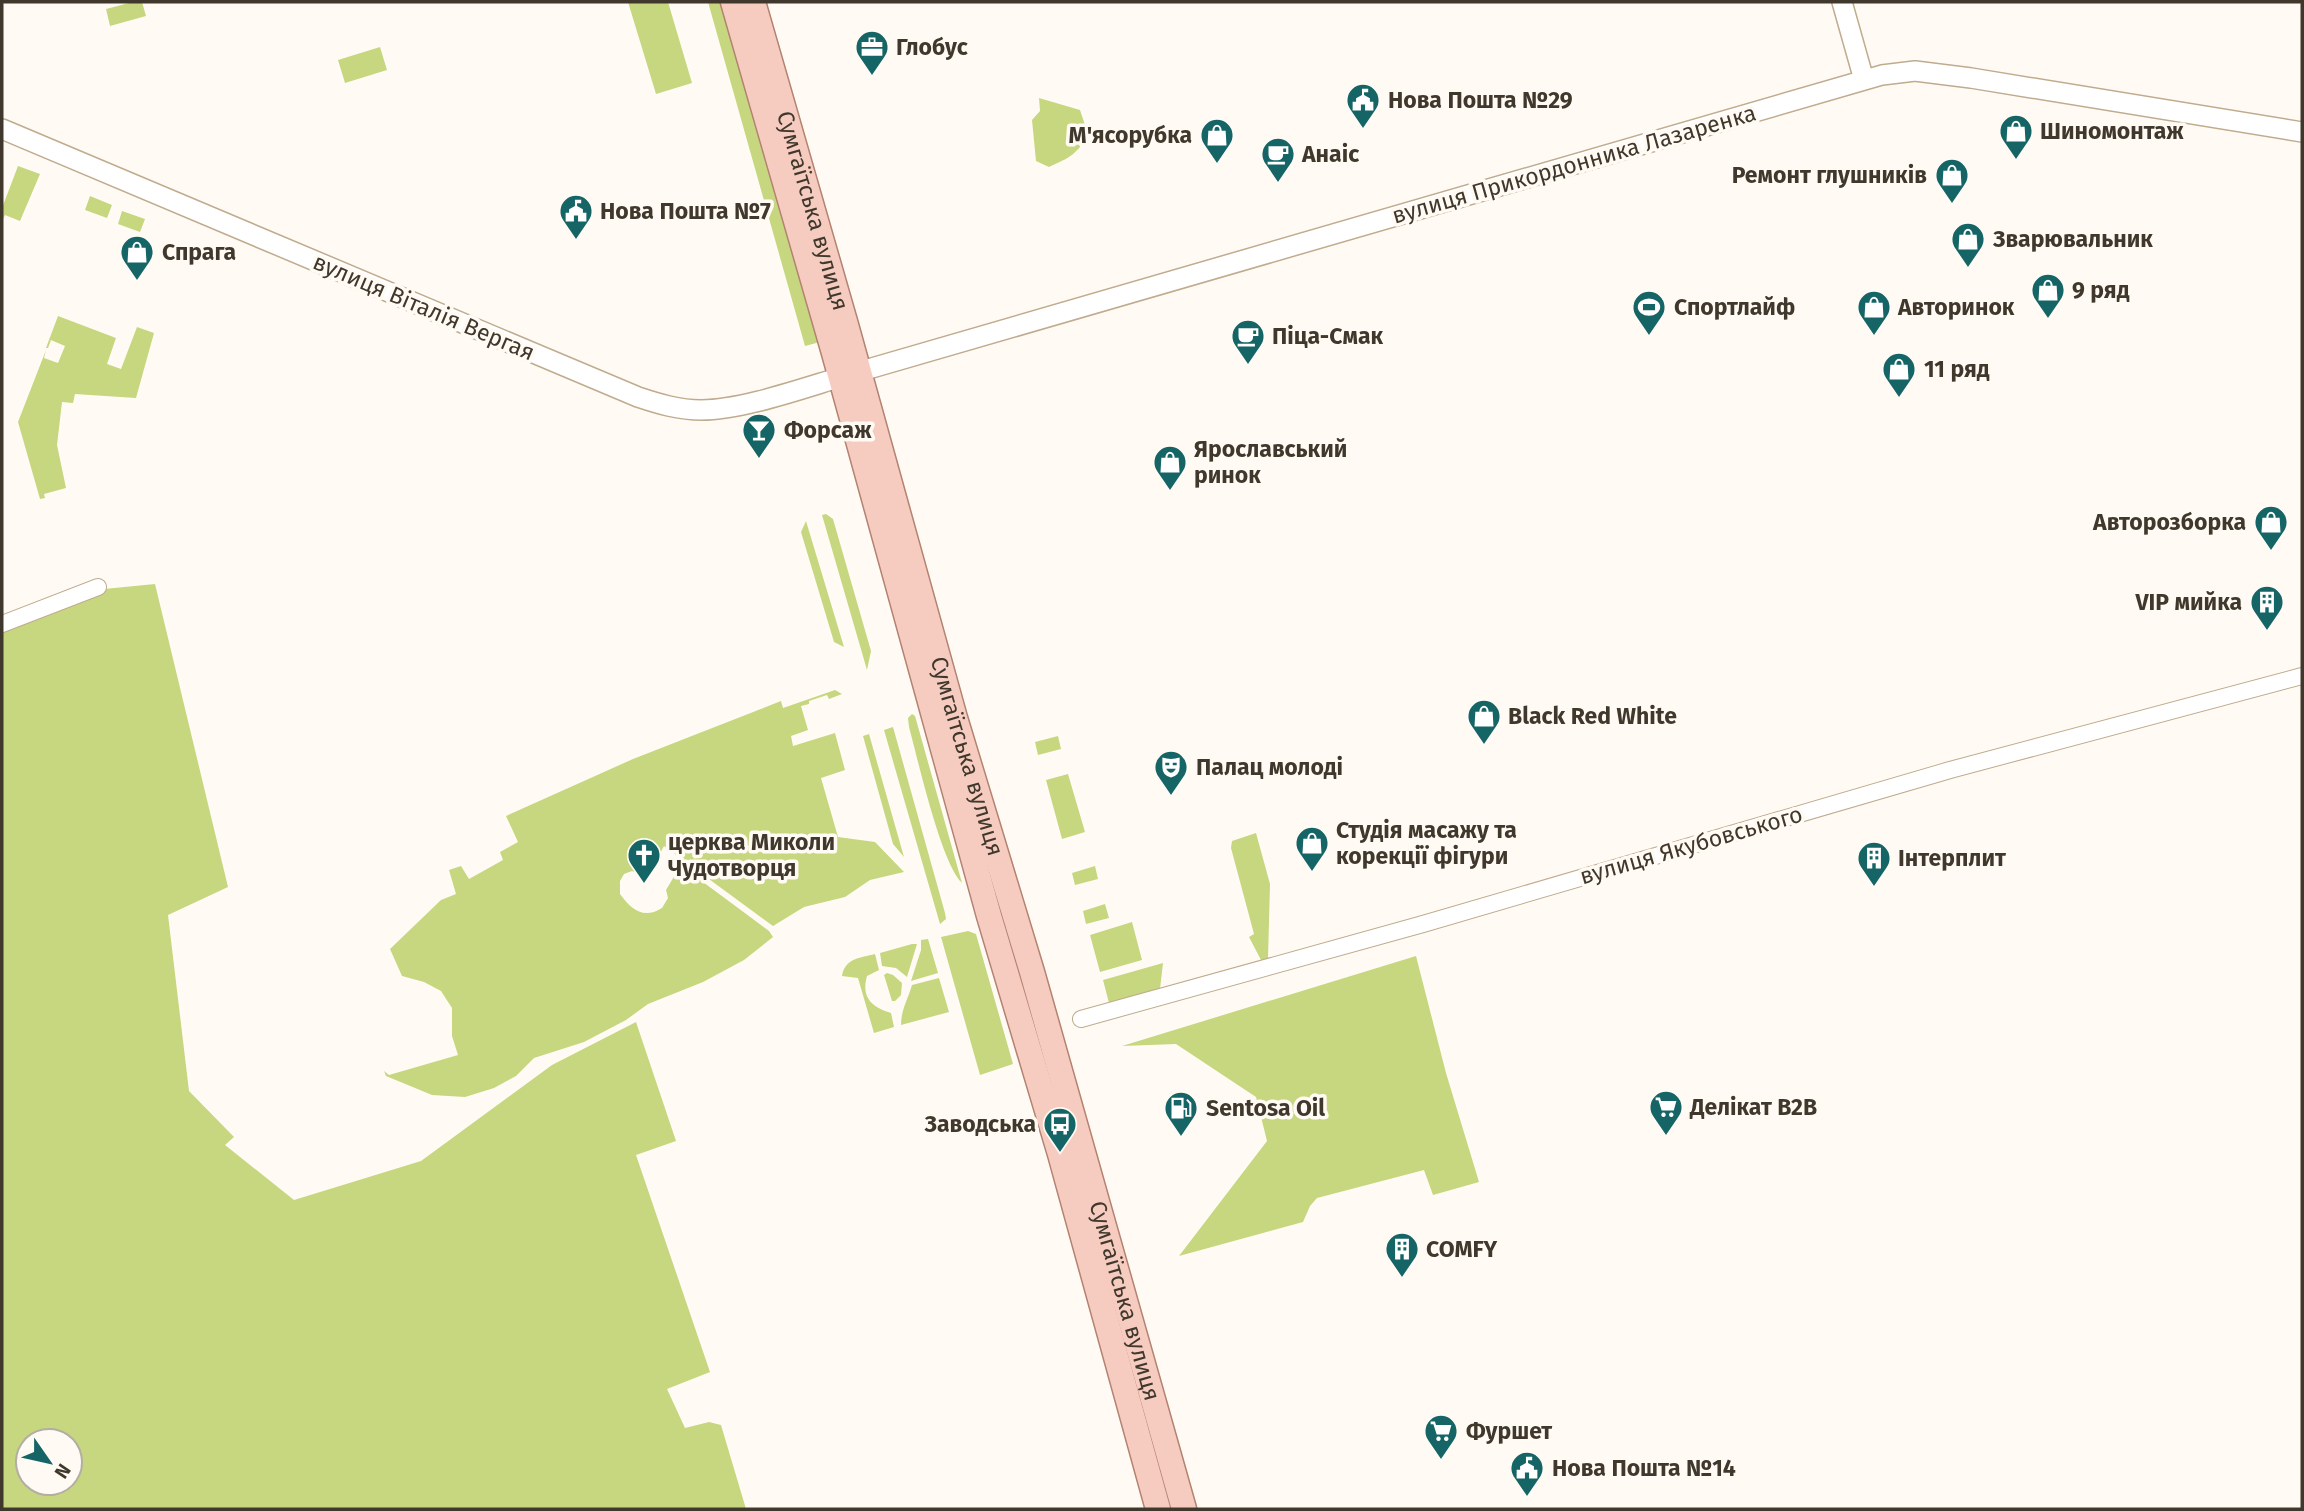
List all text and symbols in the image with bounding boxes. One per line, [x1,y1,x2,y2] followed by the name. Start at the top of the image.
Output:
[853,28,891,77] office icon: Глобус
[896,33,968,61] place label: Глобус
[1344,81,1382,130] public building icon: Нова Пошта №29
[1388,86,1573,114] place label: Нова Пошта №29
[1389,99,1759,229] street label: вулиця Прикордонника Лазаренка
[771,108,855,313] street label: Сумгаїтська вулиця
[1997,112,2035,161] shop icon: Шиномонтаж
[1198,116,1236,165] shop icon: М'ясорубка
[2040,117,2184,145] place label: Шиномонтаж
[1069,121,1192,149] place label: М'ясорубка
[1259,135,1297,184] cafe icon: Анаіс
[1301,140,1359,168] place label: Анаіс
[1933,156,1971,205] shop icon: Ремонт глушників
[1732,161,1927,189] place label: Ремонт глушників
[557,192,595,241] public building icon: Нова Пошта №7
[600,197,771,225] place label: Нова Пошта №7
[1949,220,1987,269] shop icon: Зварювальник
[1992,225,2153,253] place label: Зварювальник
[118,233,156,282] shop icon: Спрага
[162,238,236,266] place label: Спрага
[309,248,539,366] street label: вулиця Віталія Вергая
[2029,271,2067,320] shop icon: 9 ряд
[2072,276,2130,304] place label: 9 ряд
[1630,288,1668,337] sports icon: Спортлайф
[1855,288,1893,337] shop icon: Авторинок
[1674,293,1795,321] place label: Спортлайф
[1897,293,2015,321] place label: Авторинок
[1229,317,1267,366] cafe icon: Піца-Смак
[1272,322,1384,350] place label: Піца-Смак
[1880,350,1918,399] shop icon: 11 ряд
[1924,355,1990,383] place label: 11 ряд
[740,411,778,460] bar icon: Форсаж
[784,416,872,444] place label: Форсаж
[1194,435,1347,489] place label: Ярославський ринок
[1151,443,1189,492] shop icon: Ярославський ринок
[2252,503,2290,552] shop icon: Авторозборка
[2092,508,2246,536] place label: Авторозборка
[2248,583,2286,632] building icon: VIP мийка
[2134,588,2242,616] place label: VIP мийка
[925,653,1010,859] street label: Сумгаїтська вулиця
[1465,697,1503,746] shop icon: Black Red White
[1508,702,1677,730] place label: Black Red White
[1152,748,1190,797] theatre icon: Палац молоді
[1196,753,1343,781] place label: Палац молоді
[1576,800,1806,890] street label: вулиця Якубовського
[1336,816,1517,870] place label: Студія масажу та корекції фігури
[1293,824,1331,873] shop icon: Студія масажу та корекції фігури
[668,828,835,882] place label: церква Миколи Чудотворця
[625,836,663,885] church icon: церква Миколи Чудотворця
[1855,839,1893,888] building icon: Інтерплит
[1898,844,2006,872] place label: Інтерплит
[1647,1088,1685,1137] supermarket icon: Делікат B2B
[1162,1089,1200,1138] fuel station icon: Sentosa Oil
[1689,1093,1817,1121] place label: Делікат B2B
[1206,1094,1325,1122] place label: Sentosa Oil
[1041,1105,1079,1154] bus stop icon: Заводська
[924,1110,1036,1138] place label: Заводська
[1083,1198,1167,1404] street label: Сумгаїтська вулиця
[1383,1230,1421,1279] building icon: COMFY
[1426,1235,1498,1263] place label: COMFY
[1422,1412,1460,1461] supermarket icon: Фуршет
[1466,1417,1552,1445] place label: Фуршет
[14,1427,84,1497] north arrow
[1508,1449,1546,1498] public building icon: Нова Пошта №14
[1552,1454,1736,1482] place label: Нова Пошта №14
[50,1460,76,1483] text: N

